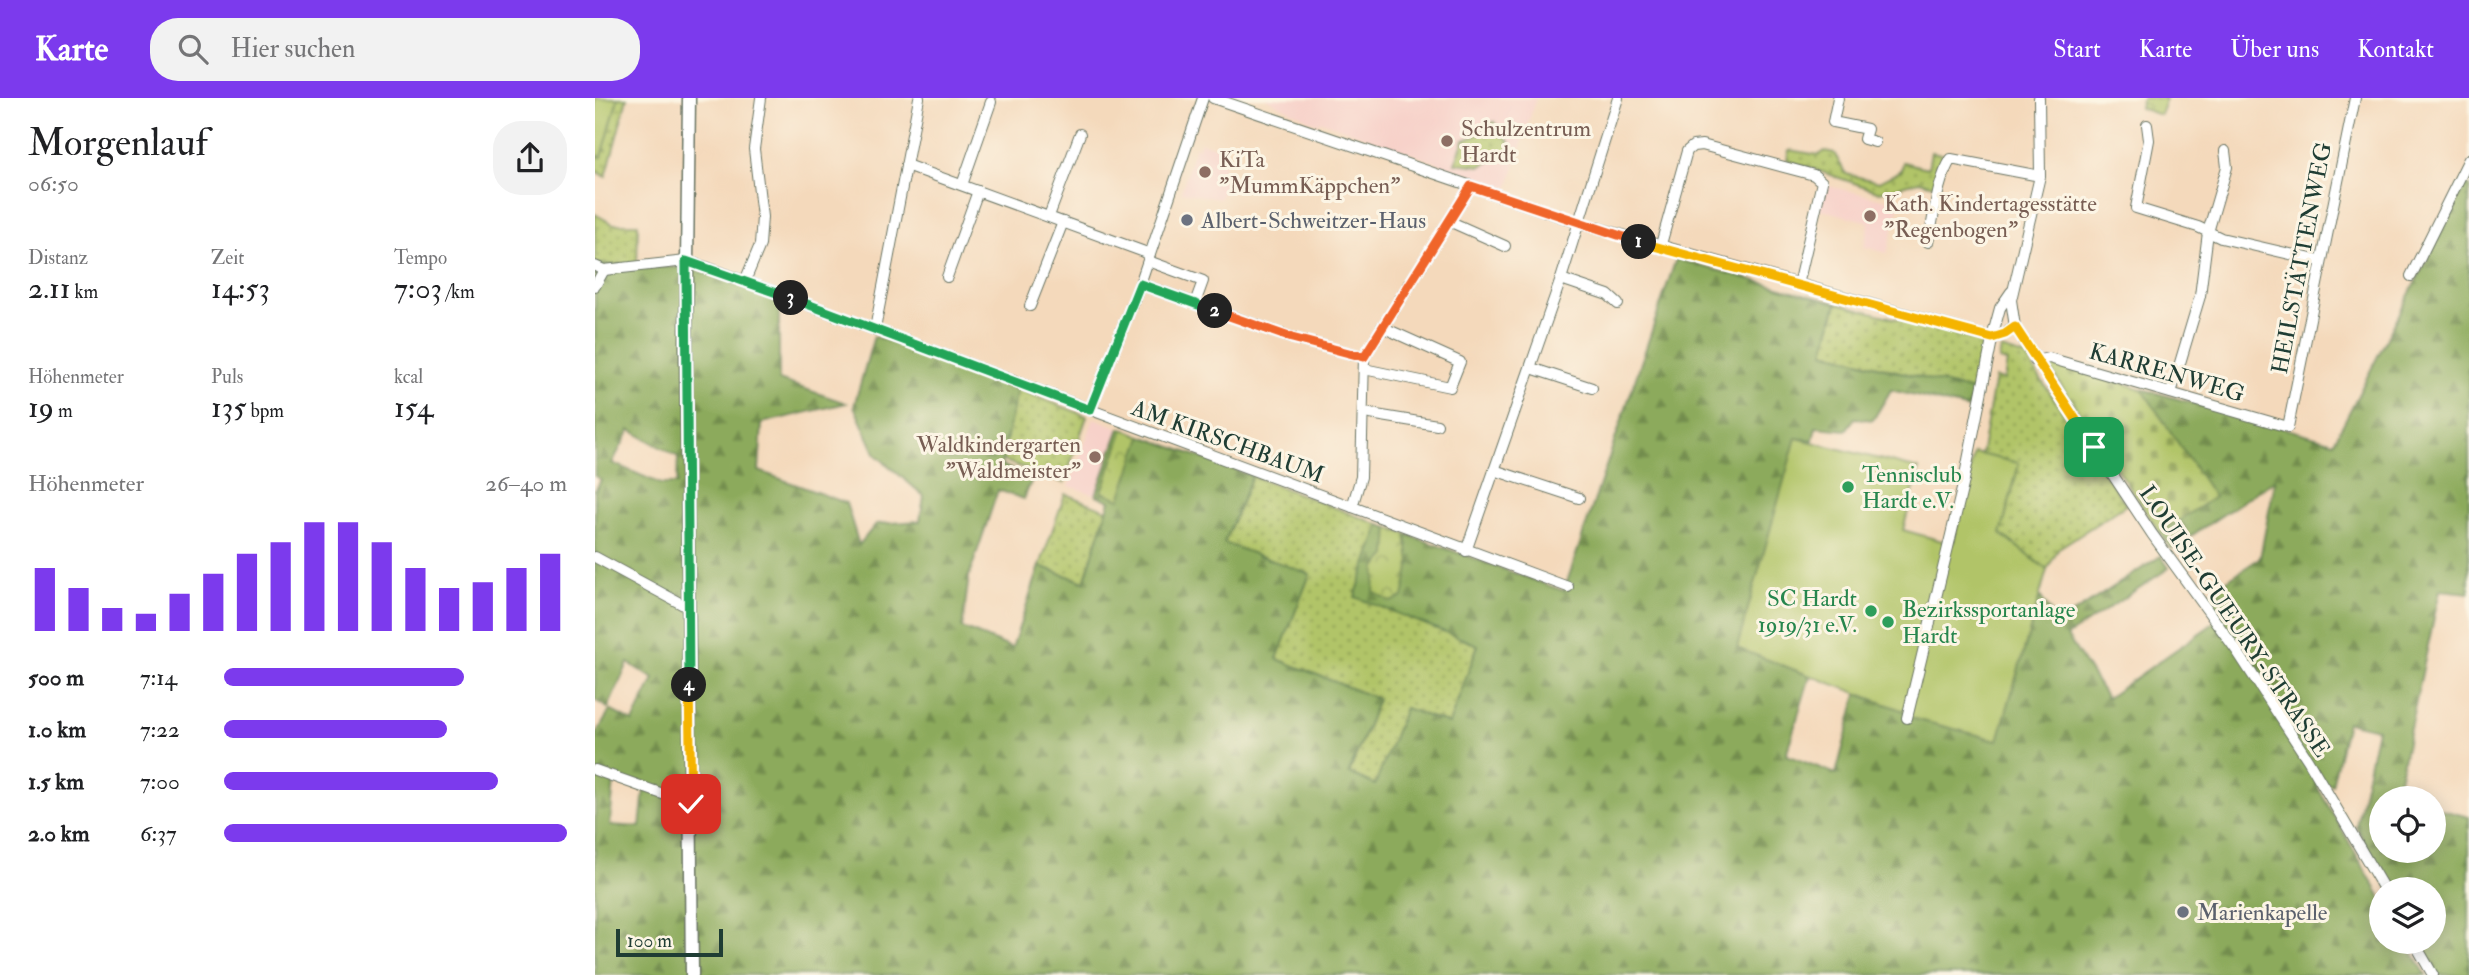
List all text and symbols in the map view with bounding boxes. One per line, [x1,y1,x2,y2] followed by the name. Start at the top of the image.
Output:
[150,18,640,81] search box
[35,29,108,70] text: Karte
[174,30,212,68] icon: search
[230,33,355,65] text: Hier suchen
[2053,34,2101,65] text: Start
[2139,34,2192,65] text: Karte
[2230,34,2319,65] text: Über uns
[2357,34,2434,65] text: Kontakt
[1461,114,1591,169] place label: Schulzentrum Hardt
[28,119,208,167] text: Morgenlauf
[493,121,567,195] button: share
[1439,133,1455,149] marker: Schulzentrum Hardt
[2265,140,2338,376] street label: HEILSTÄTTENWEG
[1219,145,1400,201] place label: KiTa "MummKäppchen"
[1197,164,1213,180] marker: KiTa "MummKäppchen"
[28,169,79,198] text: 06:50
[1884,189,2097,244] place label: Kath. Kindertagesstätte "Regenbogen"
[1200,206,1426,235] place label: Albert-Schweitzer-Haus
[1862,208,1878,224] marker: Kath. Kindertagesstätte "Regenbogen"
[1179,212,1195,228] marker: Albert-Schweitzer-Haus
[1621,225,1657,260] pin: 1
[1635,229,1642,253] text: 1
[28,246,88,270] text: Distanz
[211,246,244,270] text: Zeit
[394,246,447,270] text: Tempo
[28,270,70,307] text: 2.11
[211,270,270,307] text: 14:53
[394,270,442,307] text: 7:03
[70,280,98,304] text: km
[442,280,475,304] text: /km
[773,280,809,316] pin: 3
[787,285,794,309] text: 3
[1197,294,1233,328] pin: 2
[1210,298,1219,322] text: 2
[2086,336,2248,408] street label: KARRENWEG
[28,365,124,389] text: Höhenmeter
[211,365,243,389] text: Puls
[394,365,423,389] text: kcal
[28,389,54,426] text: 19
[211,389,246,426] text: 135
[394,389,433,426] text: 154
[1127,393,1328,490] street label: AM KIRSCHBAUM
[54,399,73,423] text: m
[246,399,284,423] text: bpm
[2064,417,2124,477] pin
[2075,428,2113,466] icon: arrive
[915,430,1081,485] place label: Waldkindergarten "Waldmeister"
[1087,449,1103,465] marker: Waldkindergarten "Waldmeister"
[1862,460,1962,515] place label: Tennisclub Hardt e.V.
[28,469,144,498] text: Höhenmeter
[485,469,567,498] text: 26–40 m
[1840,479,1856,495] marker: Tennisclub Hardt e.V.
[2133,480,2337,763] street label: LOUISE-GUEURY-STRASSE
[1758,584,1857,639] place label: SC Hardt 1919/31 e.V.
[1902,595,2076,650] place label: Bezirkssportanlage Hardt
[1863,603,1879,619] marker: SC Hardt 1919/31 e.V.
[1880,614,1896,630] marker: Bezirkssportanlage Hardt
[28,663,84,692] text: 500 m
[140,663,177,692] text: 7:14
[671,668,707,702] pin: 4
[683,672,694,696] text: 4
[28,715,86,744] text: 1.0 km
[140,715,180,744] text: 7:22
[28,767,84,796] text: 1.5 km
[140,767,180,796] text: 7:00
[661,774,721,834] pin
[672,785,710,823] icon: check
[2369,786,2446,954] map controls
[2369,786,2446,863] button: locate
[28,819,90,848] text: 2.0 km
[140,819,177,848] text: 6:37
[2369,877,2446,954] button: layers
[2197,898,2328,928] place label: Marienkapelle
[2175,904,2191,920] marker: Marienkapelle
[616,926,723,958] scale bar
[627,929,672,953] text: 100 m

